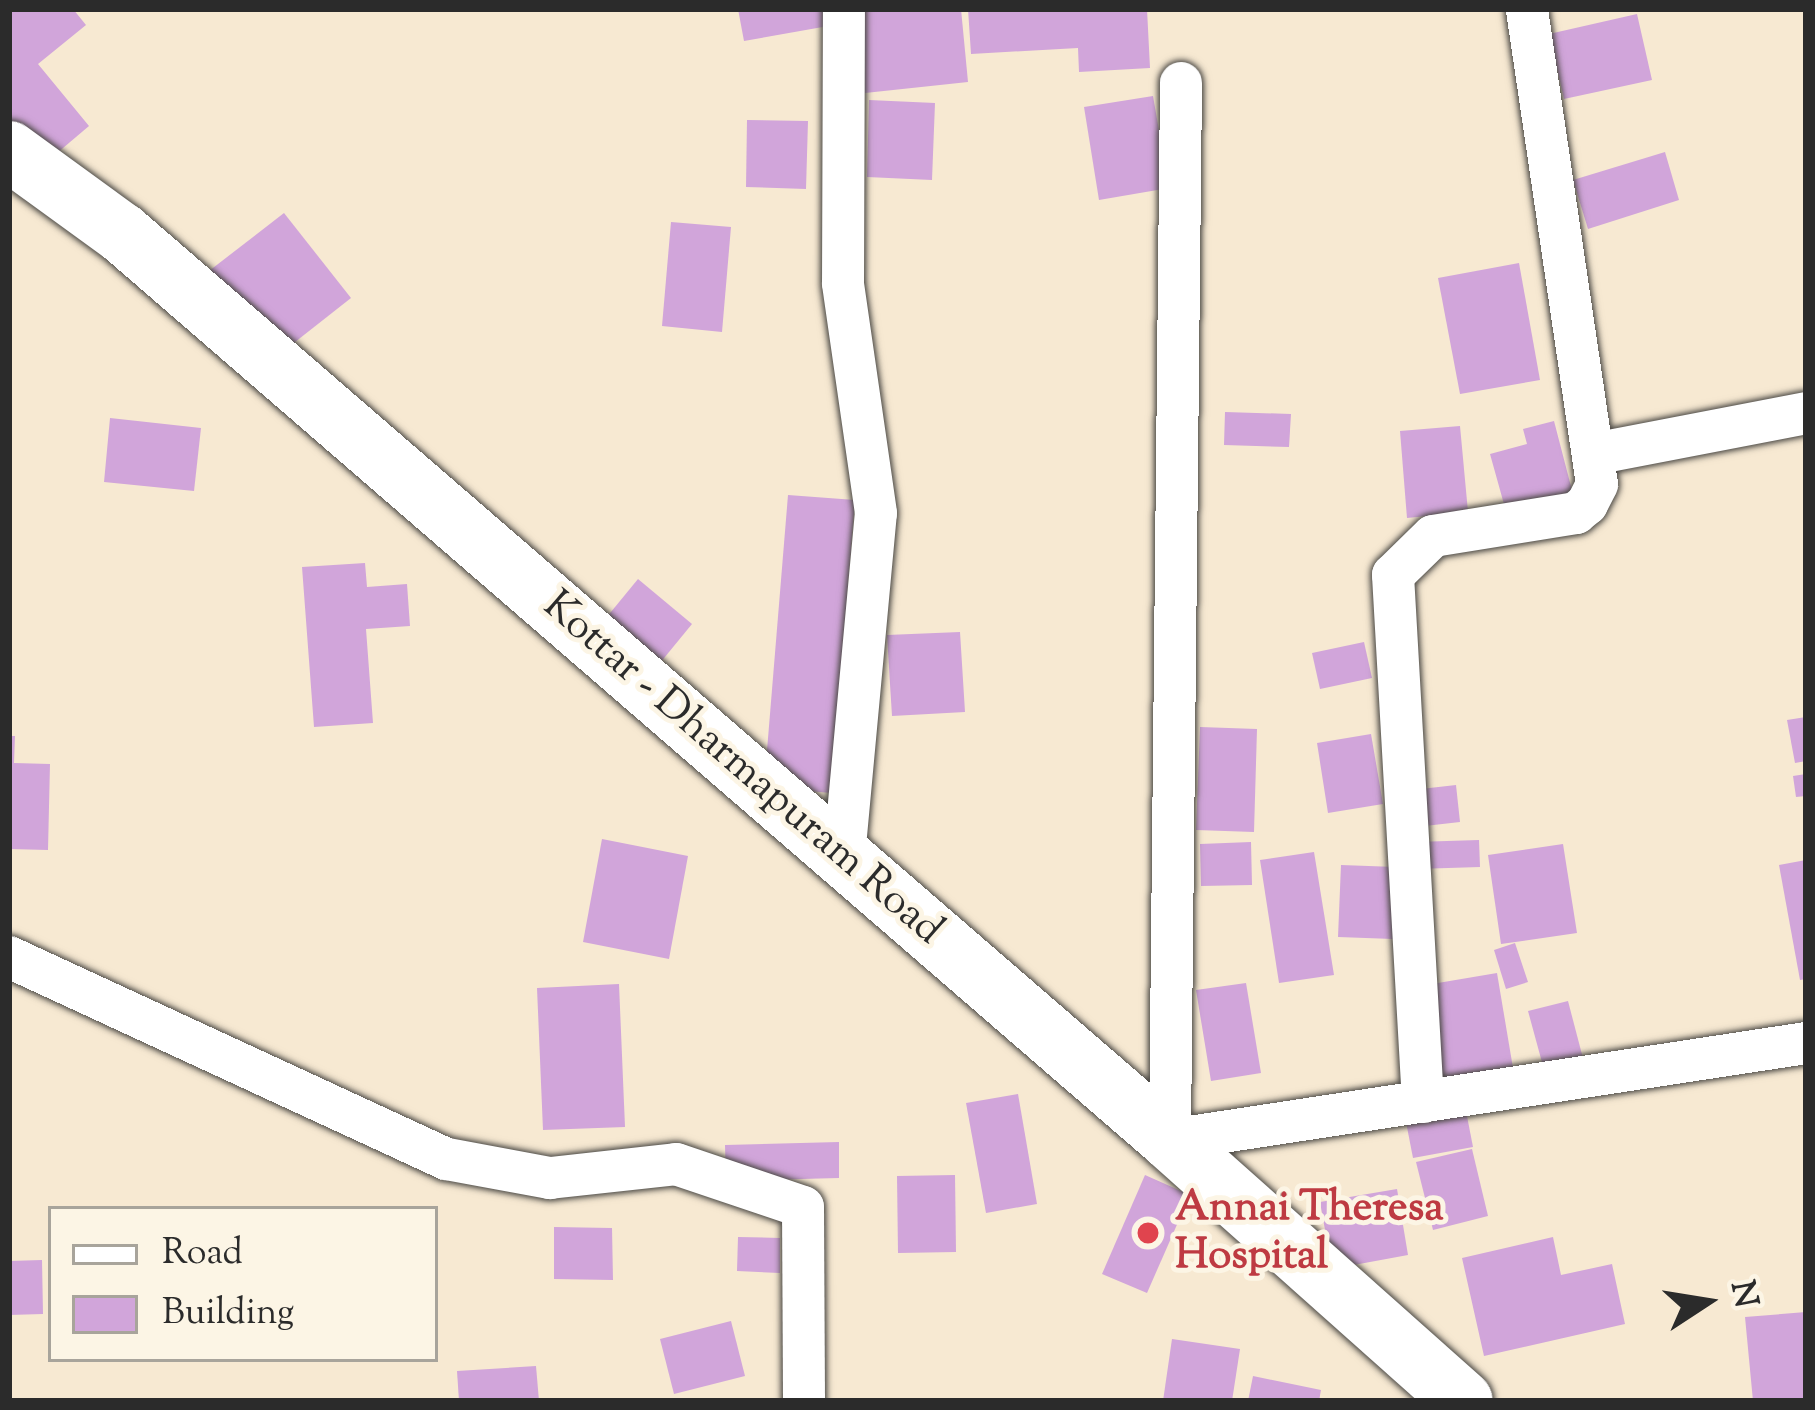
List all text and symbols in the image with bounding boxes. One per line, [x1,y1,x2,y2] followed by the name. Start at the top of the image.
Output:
[532,582,952,956] street label: Kottar - Dharmapuram Road
[1175,1184,1444,1282] place label: Annai Theresa Hospital
[48,1206,438,1362] legend
[1132,1217,1164,1249] marker: Annai Theresa Hospital
[162,1228,243,1280] text: Road
[1647,1242,1767,1362] north arrow
[1716,1277,1768,1312] text: N
[162,1288,294,1340] text: Building

